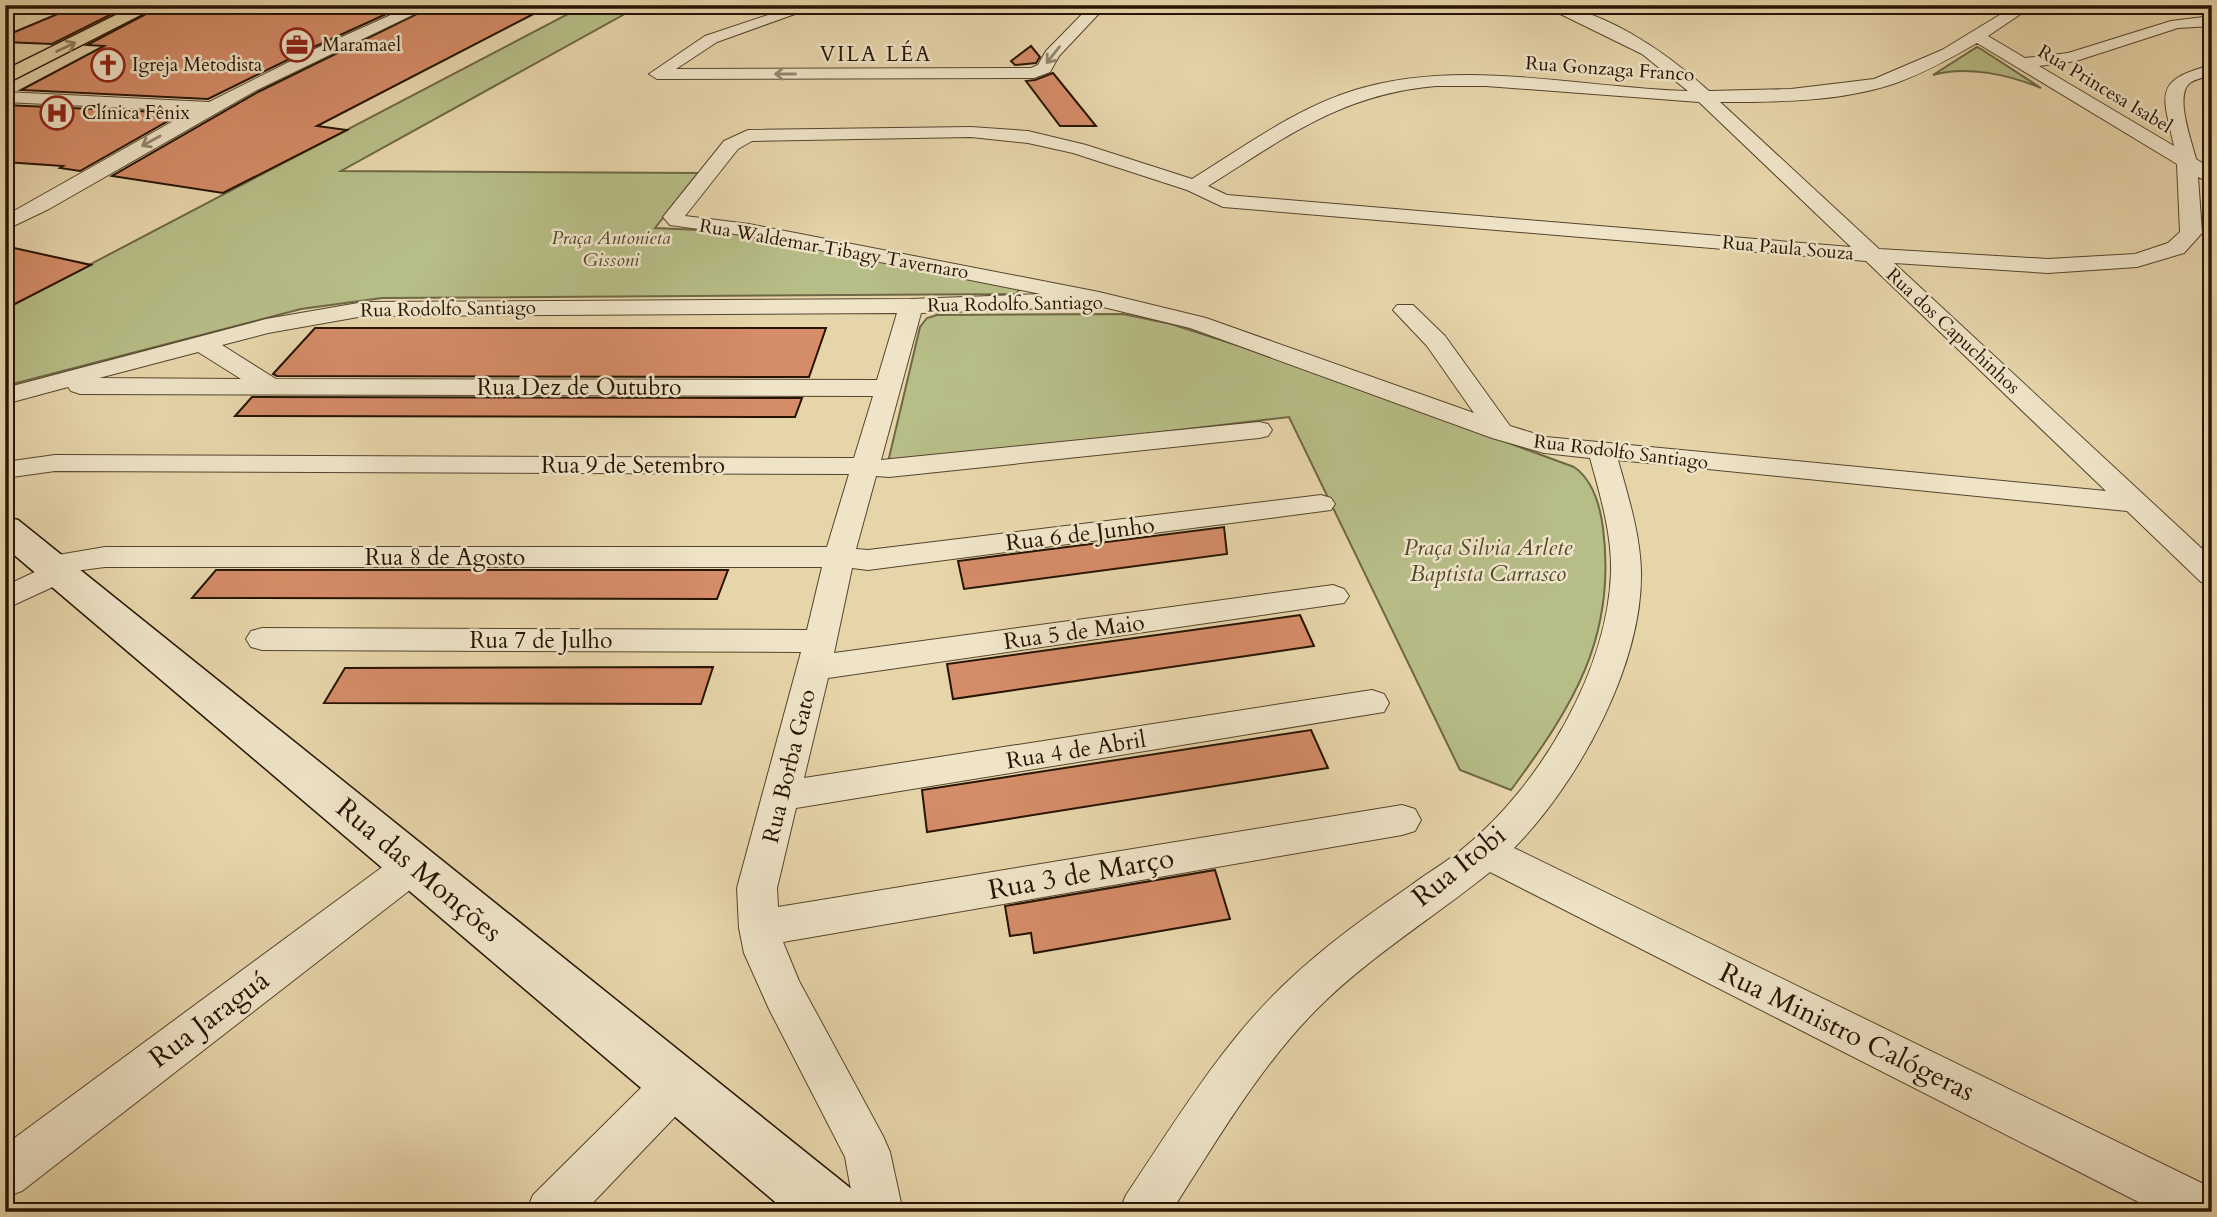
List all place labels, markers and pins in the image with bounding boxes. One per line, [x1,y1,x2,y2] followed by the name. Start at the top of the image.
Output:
[278,26,316,64] office icon: Maramael
[322,32,401,58] place label: Maramael
[89,46,127,84] church icon: Igreja Metodista
[132,52,262,78] place label: Igreja Metodista
[38,94,76,132] hospital icon: Clínica Fênix
[82,100,190,126] place label: Clínica Fênix

